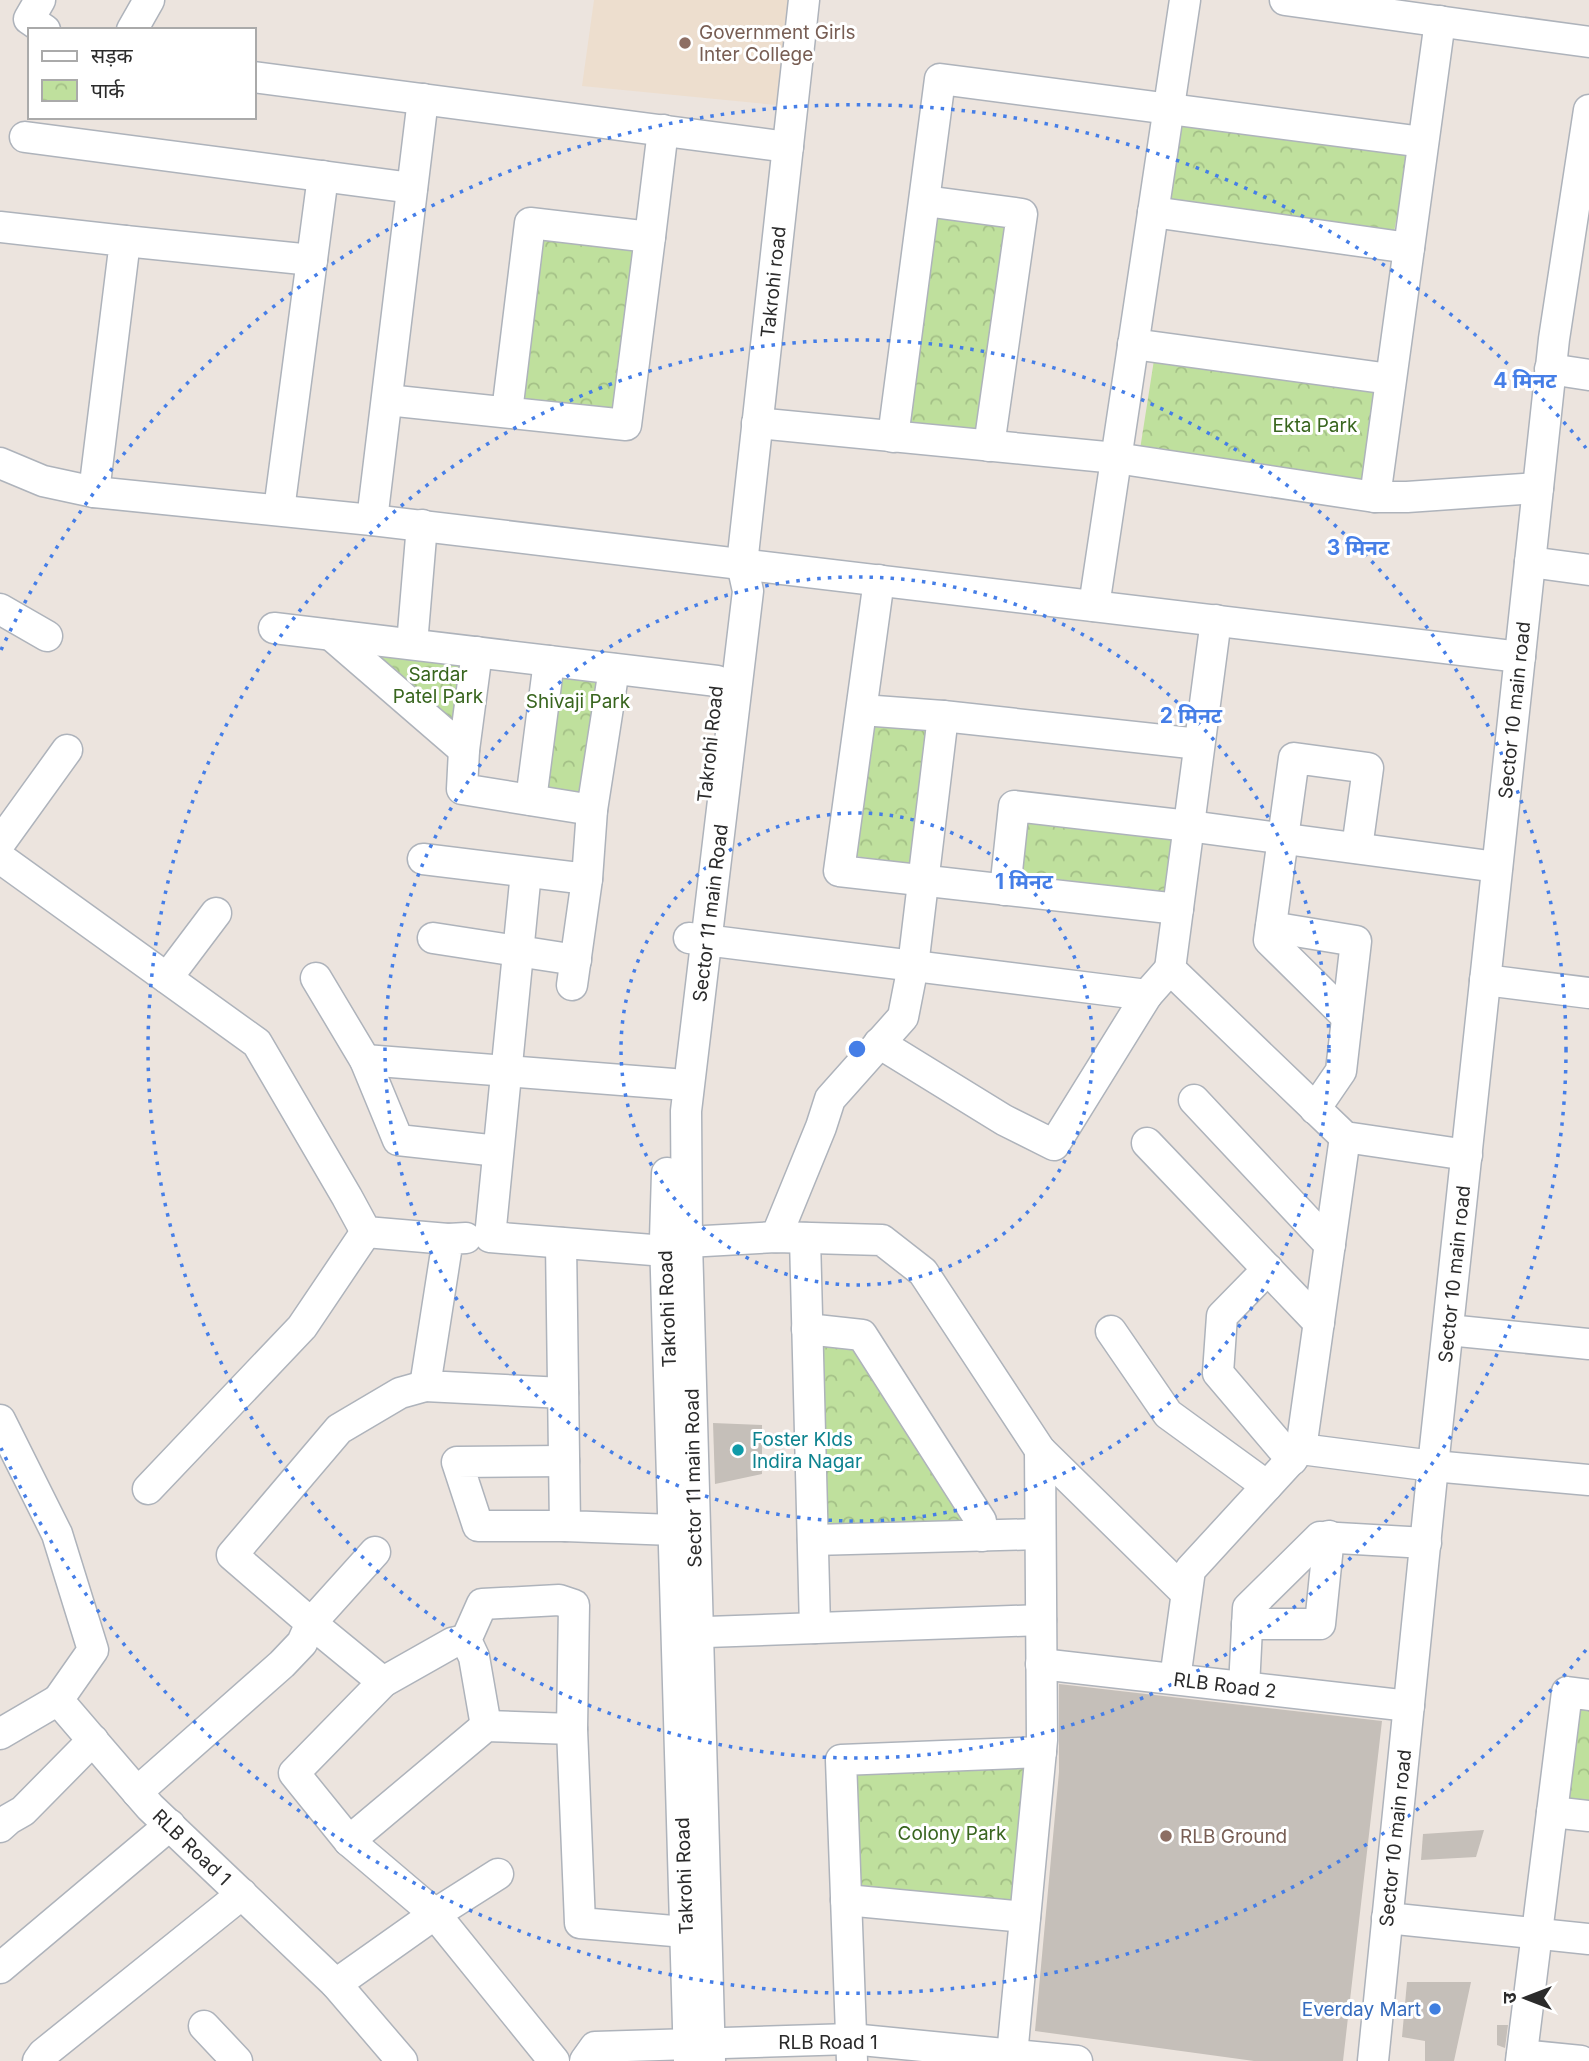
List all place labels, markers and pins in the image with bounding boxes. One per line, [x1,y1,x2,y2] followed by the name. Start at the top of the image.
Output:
[699,21,856,66] place label: Government Girls Inter College
[677,35,693,51] marker: Government Girls Inter College
[845,1037,869,1061] centre of rings
[752,1428,862,1473] place label: Foster KIds Indira Nagar
[730,1442,746,1458] marker: Foster KIds Indira Nagar
[1180,1825,1287,1848] place label: RLB Ground
[1158,1828,1174,1844] marker: RLB Ground
[1302,1998,1421,2021] place label: Everday Mart
[1427,2001,1443,2017] marker: Everday Mart

